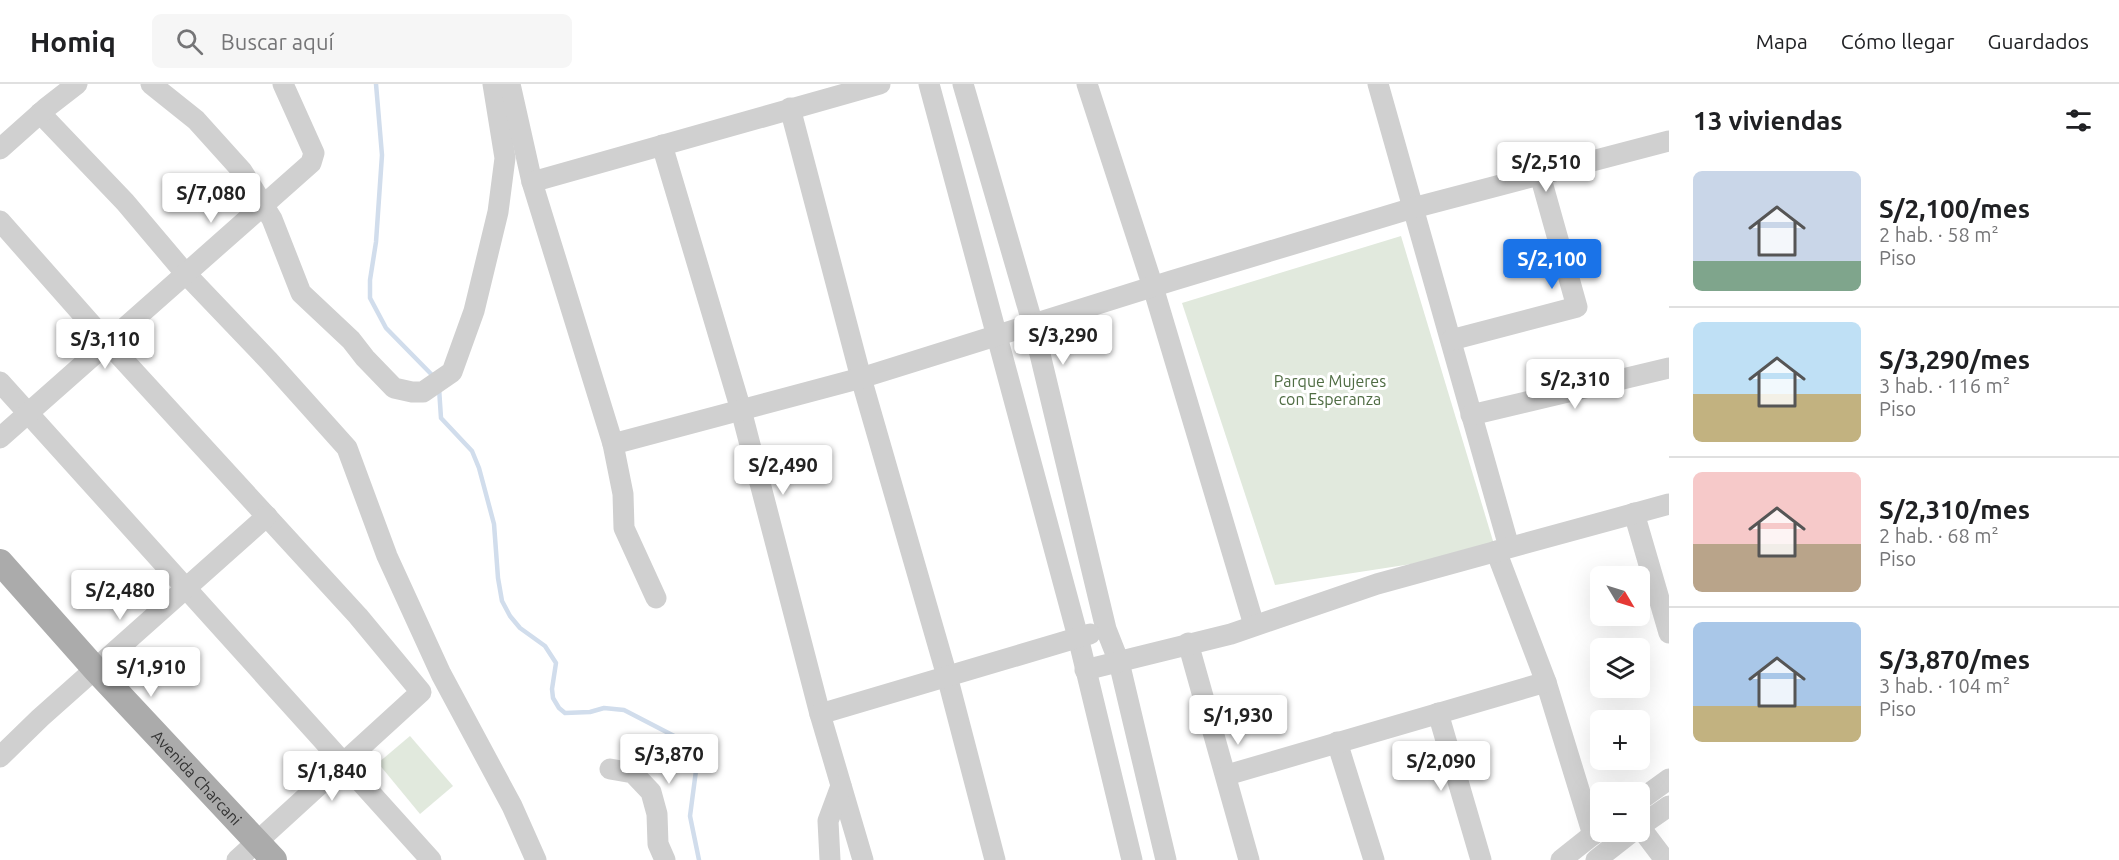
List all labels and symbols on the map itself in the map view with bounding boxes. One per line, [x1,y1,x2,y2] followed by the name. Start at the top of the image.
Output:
[1491,142,1601,193] pin: S/2,510
[156,173,266,224] pin: S/7,080
[1497,239,1607,290] pin: S/2,100
[1008,315,1118,366] pin: S/3,290
[50,319,160,370] pin: S/3,110
[1520,359,1630,410] pin: S/2,310
[1274,372,1386,408] park label: Parque Mujeres con Esperanza
[728,445,838,496] pin: S/2,490
[1590,566,1650,626] north arrow
[65,570,175,621] pin: S/2,480
[96,647,206,698] pin: S/1,910
[1183,695,1293,746] pin: S/1,930
[148,727,245,829] street label: Avenida Charcani
[614,734,724,785] pin: S/3,870
[1386,741,1496,792] pin: S/2,090
[277,751,387,802] pin: S/1,840

